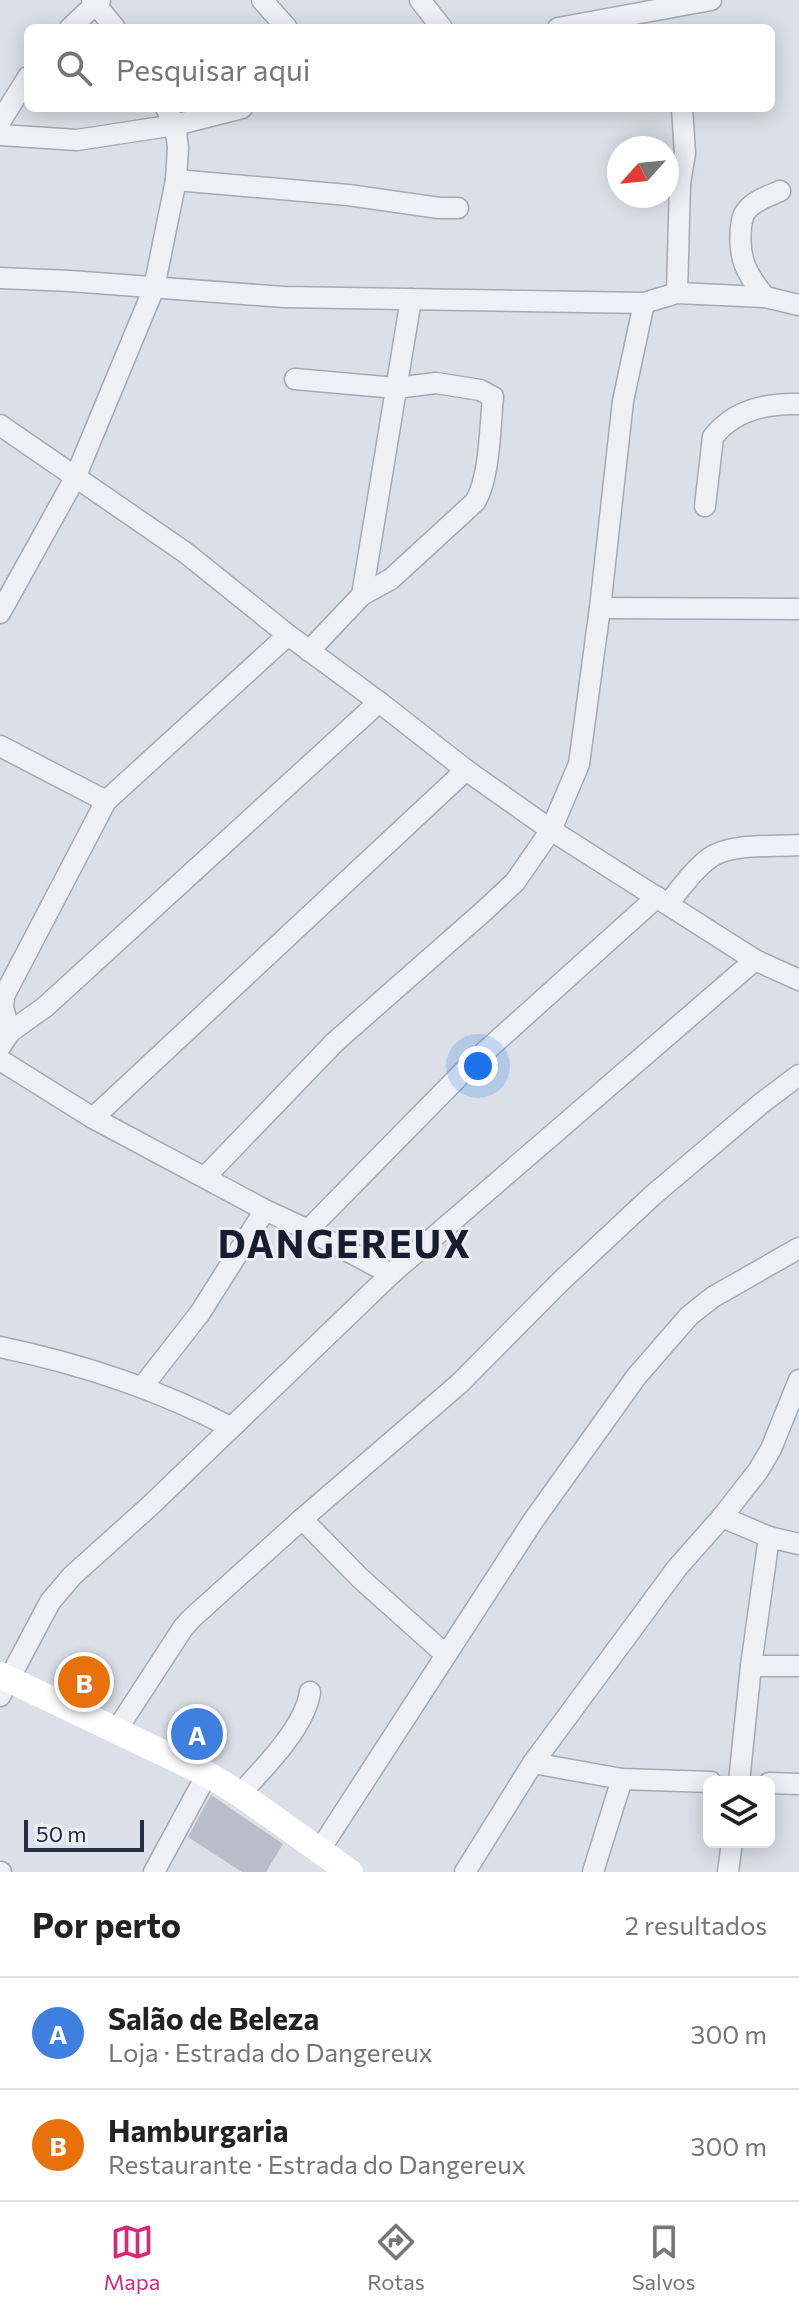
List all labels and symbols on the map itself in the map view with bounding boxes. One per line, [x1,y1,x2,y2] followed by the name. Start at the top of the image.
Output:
[607,136,679,208] north arrow
[458,1046,498,1086] your location
[218,1219,472,1266] district label: DANGEREUX
[58,1652,110,1712] pin: B
[171,1704,223,1764] pin: A
[24,1816,144,1852] scale bar

